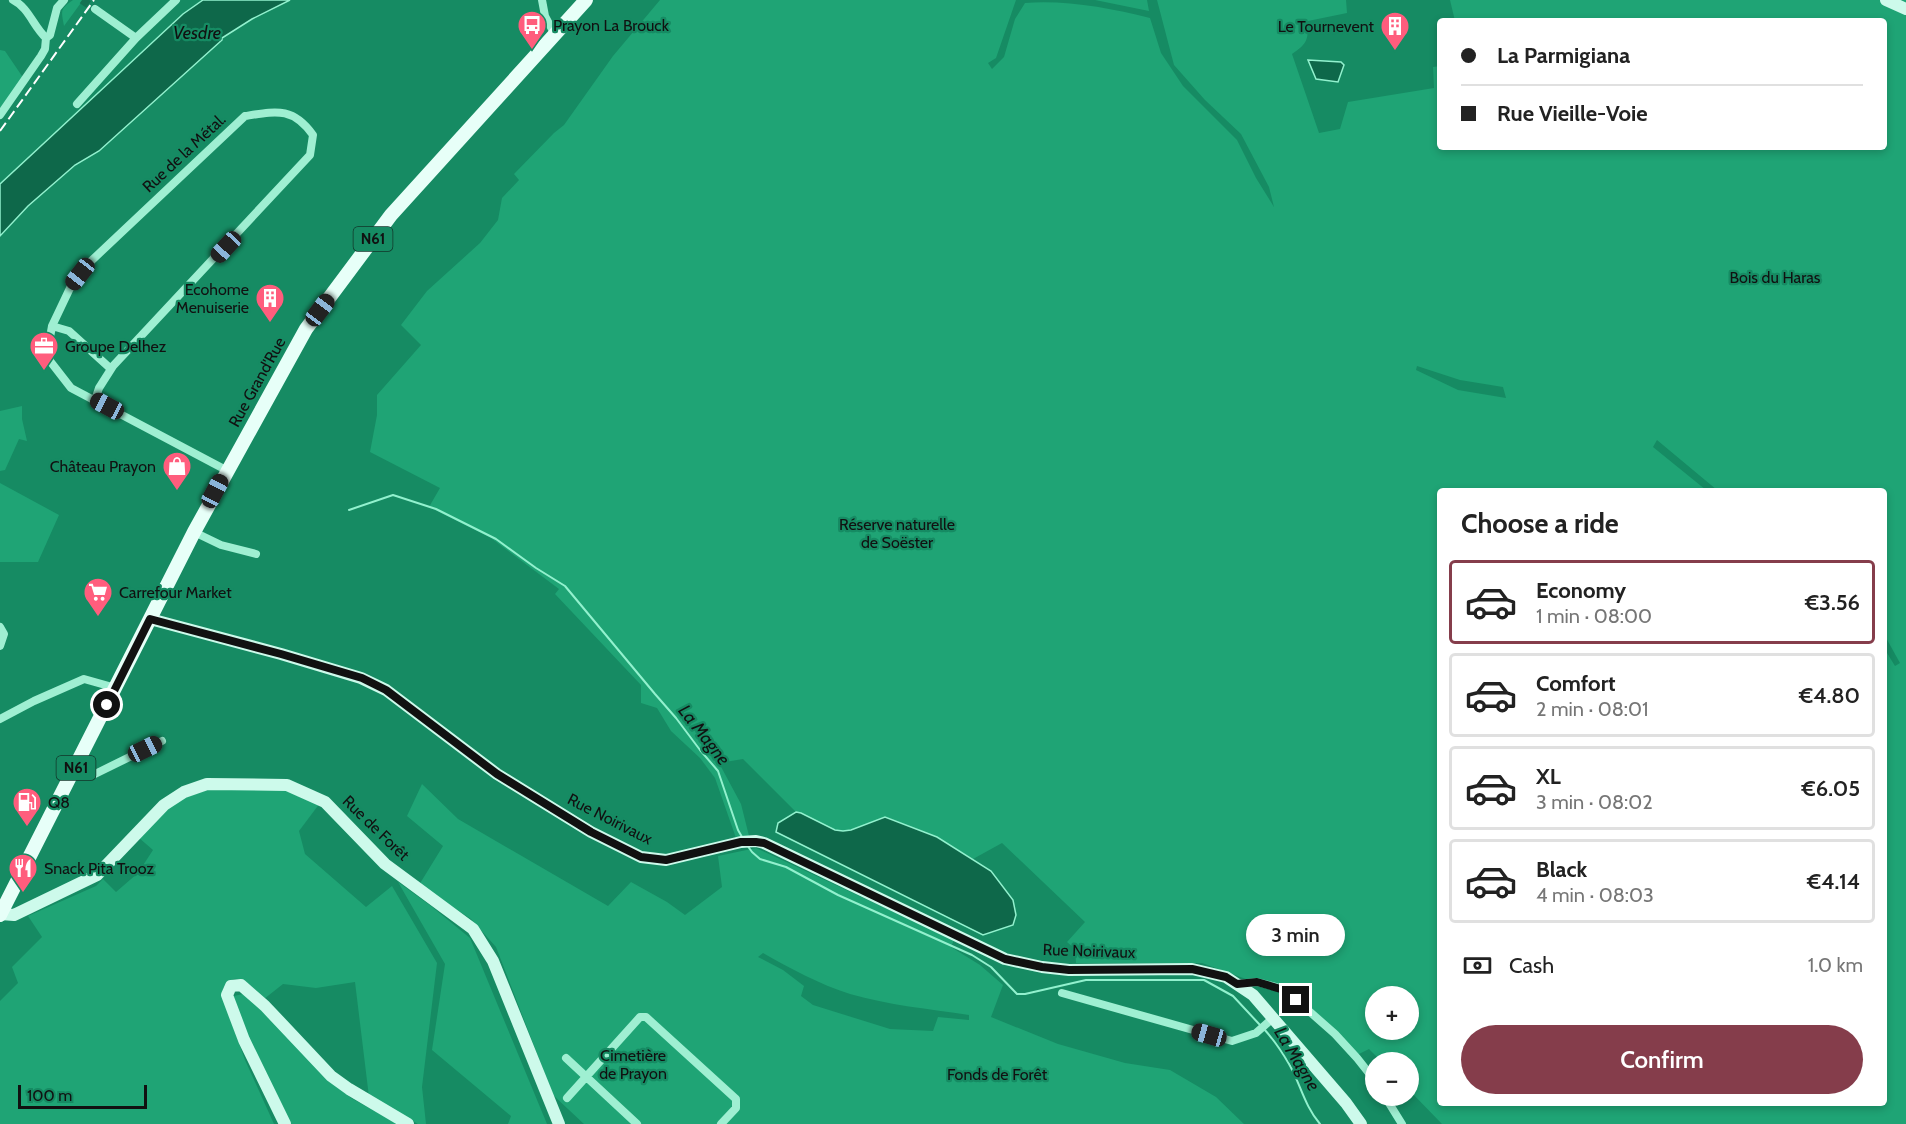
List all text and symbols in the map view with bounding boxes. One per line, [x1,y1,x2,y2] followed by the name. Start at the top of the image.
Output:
[516,9,548,51] bus stop icon: Prayon La Brouck
[1379,10,1411,52] building icon: Le Tournevent
[553,16,670,35] place label: Prayon La Brouck
[1278,17,1375,36] place label: Le Tournevent
[173,22,221,44] water label: Vesdre
[1497,42,1630,69] text: La Parmigiana
[1497,100,1648,127] text: Rue Vieille-Voie
[139,110,229,196] street label: Rue de la Métal.
[354,227,392,251] road number: N61
[207,228,245,266] car
[62,254,98,294] car
[1730,268,1821,287] park label: Bois du Haras
[176,280,249,317] place label: Ecohome Menuiserie
[254,282,286,324] building icon: Ecohome Menuiserie
[302,290,338,330] car
[28,330,60,372] office icon: Groupe Delhez
[225,334,289,430] street label: Rue Grand'Rue
[65,337,167,356] place label: Groupe Delhez
[87,390,127,422] car
[161,450,193,492] shop icon: Château Prayon
[50,457,156,476] place label: Château Prayon
[199,471,231,511] car
[1461,507,1619,540] text: Choose a ride
[839,515,955,552] park label: Réserve naturelle de Soëster
[1464,575,1518,629] icon: car
[82,576,114,618] supermarket icon: Carrefour Market
[1536,577,1626,604] text: Economy
[119,583,232,602] place label: Carrefour Market
[1805,589,1860,616] text: €3.56
[1536,604,1652,628] text: 1 min · 08:00
[1464,668,1518,722] icon: car
[1536,670,1615,697] text: Comfort
[1799,682,1860,709] text: €4.80
[93,691,120,718] route start
[1536,697,1648,721] text: 2 min · 08:01
[674,700,734,770] water label: La Magne
[125,733,165,765] car
[56,756,96,780] road number: N61
[1464,761,1518,815] icon: car
[1536,763,1561,790] text: XL
[1802,775,1860,802] text: €6.05
[11,786,43,828] fuel station icon: Q8
[564,789,656,849] street label: Rue Noirivaux
[1536,790,1653,814] text: 3 min · 08:02
[339,792,414,865] street label: Rue de Forêt
[48,793,70,812] place label: Q8
[7,852,39,894] restaurant icon: Snack Pita Trooz
[1464,854,1518,908] icon: car
[1536,856,1587,883] text: Black
[44,859,154,878] place label: Snack Pita Trooz
[1807,868,1860,895] text: €4.14
[1536,883,1654,907] text: 4 min · 08:03
[1246,913,1346,955] callout: 3 min
[1271,923,1320,947] text: 3 min
[1042,940,1136,962] street label: Rue Noirivaux
[1461,949,1494,982] icon: cash
[1509,952,1554,979] text: Cash
[1808,953,1863,977] text: 1.0 km
[1282,986,1309,1013] route end
[1365,986,1419,1106] map controls
[1365,986,1419,1040] button: +
[1189,1021,1229,1049] car
[1269,1023,1325,1095] water label: La Magne
[1461,1025,1863,1094] button: Confirm
[599,1046,667,1083] park label: Cimetière de Prayon
[1365,1052,1419,1106] button: −
[947,1065,1048,1084] park label: Fonds de Forêt
[18,1082,147,1110] scale bar
[27,1086,72,1105] text: 100 m

